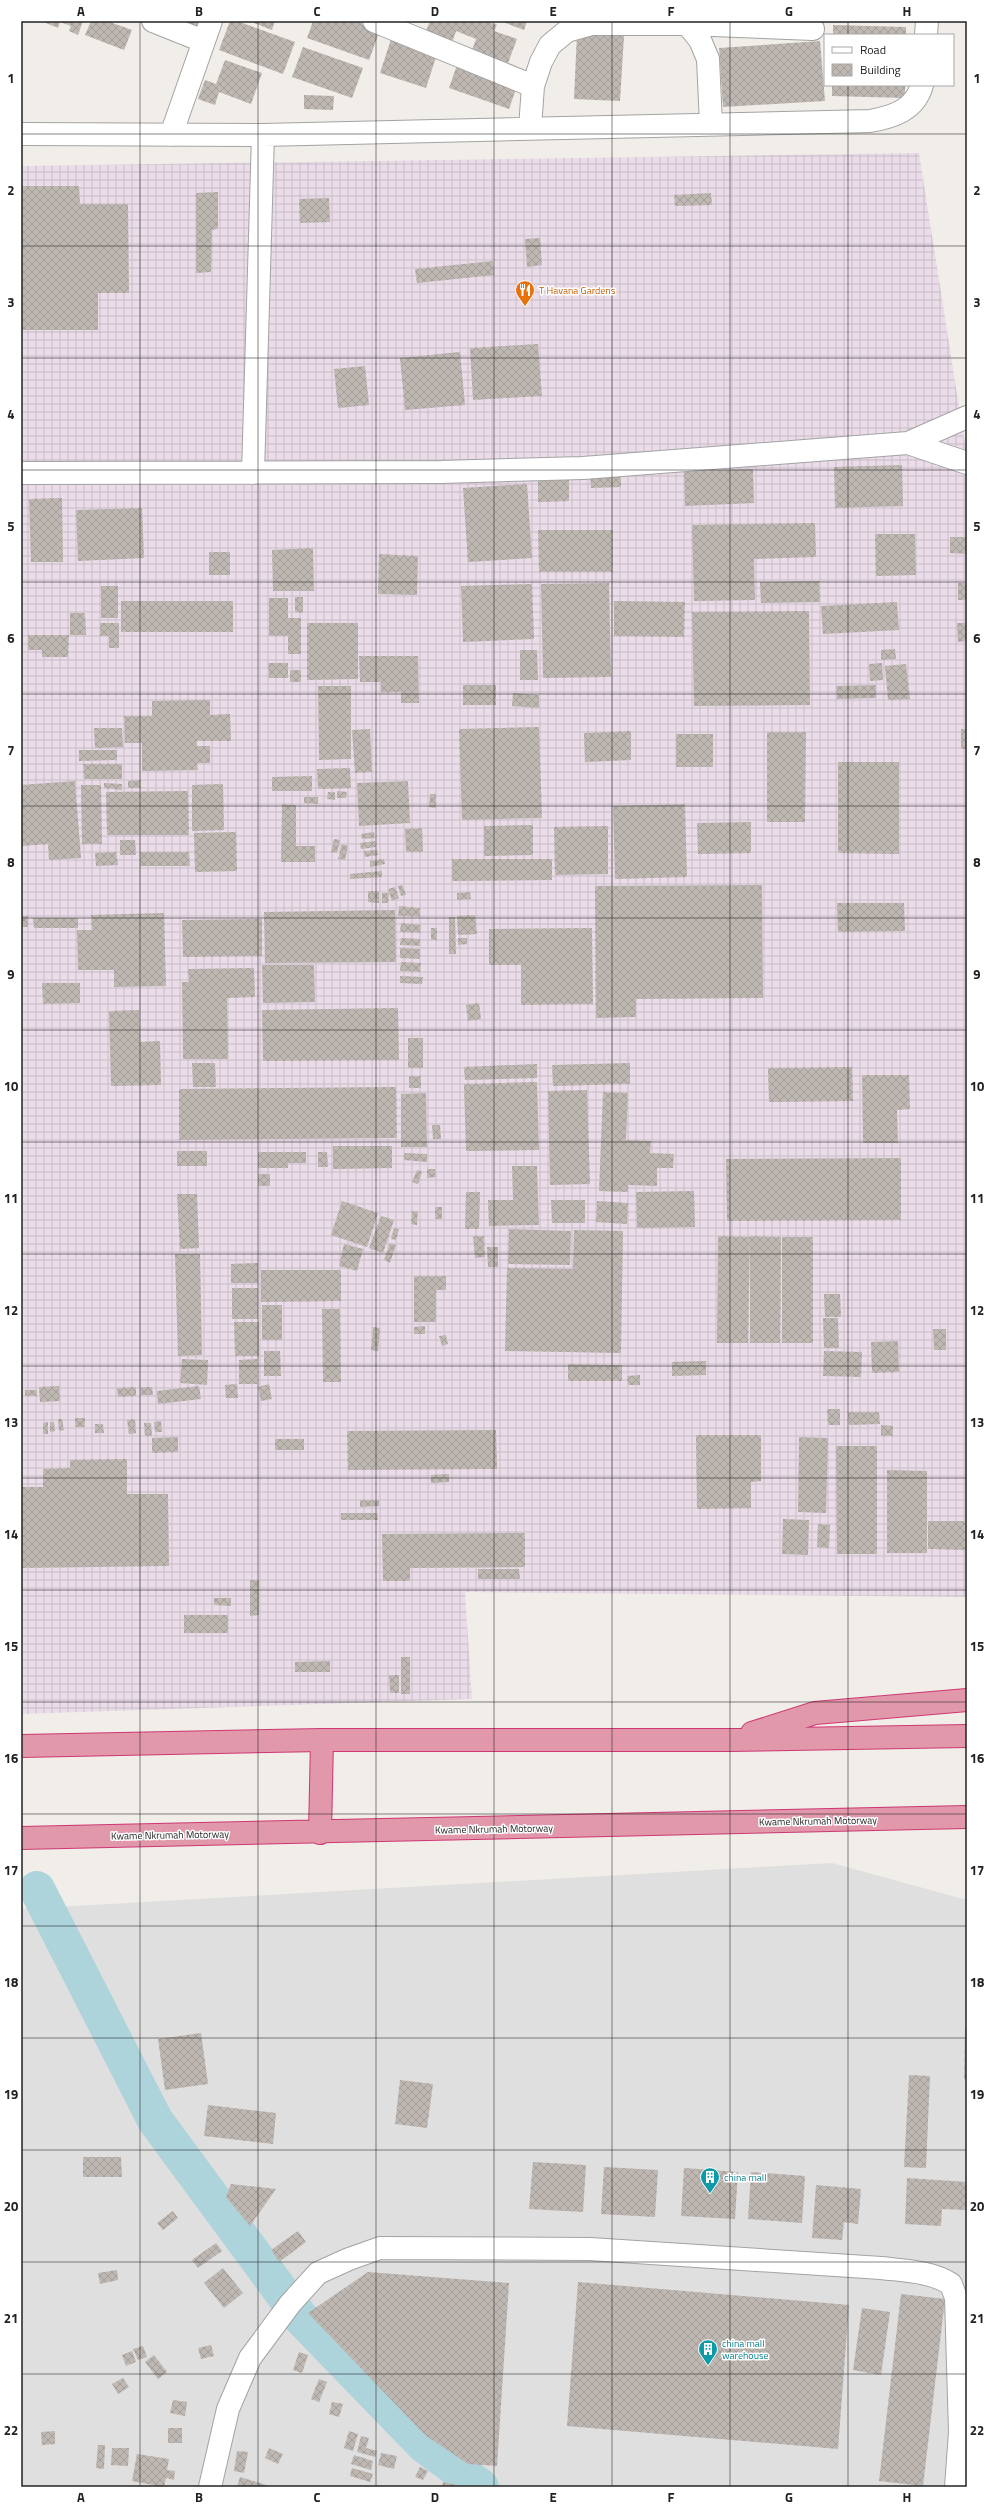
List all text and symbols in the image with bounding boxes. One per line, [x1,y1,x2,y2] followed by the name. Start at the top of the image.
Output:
[77,1,85,21] text: A
[195,1,203,21] text: B
[313,1,321,21] text: C
[431,1,439,21] text: D
[549,1,557,21] text: E
[668,1,675,21] text: F
[785,1,793,21] text: G
[903,1,911,21] text: H
[824,34,954,86] legend
[860,40,886,59] text: Road
[860,60,901,79] text: Building
[7,68,15,88] text: 1
[973,68,981,88] text: 1
[7,180,15,200] text: 2
[973,180,981,200] text: 2
[514,279,536,307] restaurant icon: T Havana Gardens
[539,283,616,298] place label: T Havana Gardens
[7,292,15,312] text: 3
[973,292,981,312] text: 3
[7,404,15,424] text: 4
[973,404,981,424] text: 4
[7,516,15,536] text: 5
[973,516,981,536] text: 5
[7,628,15,648] text: 6
[973,628,981,648] text: 6
[7,740,15,760] text: 7
[973,740,981,760] text: 7
[7,852,15,872] text: 8
[973,852,981,872] text: 8
[7,964,15,984] text: 9
[973,964,981,984] text: 9
[4,1076,18,1096] text: 10
[970,1076,984,1096] text: 10
[4,1188,18,1208] text: 11
[970,1188,984,1208] text: 11
[4,1300,18,1320] text: 12
[970,1300,984,1320] text: 12
[4,1412,18,1432] text: 13
[970,1412,984,1432] text: 13
[4,1524,18,1544] text: 14
[970,1524,984,1544] text: 14
[4,1636,18,1656] text: 15
[970,1636,984,1656] text: 15
[4,1748,18,1768] text: 16
[970,1748,984,1768] text: 16
[759,1812,877,1830] street label: Kwame Nkrumah Motorway
[435,1820,553,1838] street label: Kwame Nkrumah Motorway
[111,1826,229,1844] street label: Kwame Nkrumah Motorway
[4,1860,18,1880] text: 17
[970,1860,984,1880] text: 17
[4,1972,18,1992] text: 18
[970,1972,984,1992] text: 18
[4,2084,18,2104] text: 19
[970,2084,984,2104] text: 19
[699,2166,721,2194] building icon: china mall
[724,2170,767,2185] place label: china mall
[4,2196,18,2216] text: 20
[970,2196,984,2216] text: 20
[4,2308,18,2328] text: 21
[970,2308,984,2328] text: 21
[722,2336,769,2363] place label: china mall warehouse
[697,2338,719,2366] building icon: china mall warehouse
[4,2420,18,2440] text: 22
[970,2420,984,2440] text: 22
[77,2487,85,2507] text: A
[195,2487,203,2507] text: B
[313,2487,321,2507] text: C
[431,2487,439,2507] text: D
[549,2487,557,2507] text: E
[668,2487,675,2507] text: F
[785,2487,793,2507] text: G
[903,2487,911,2507] text: H

